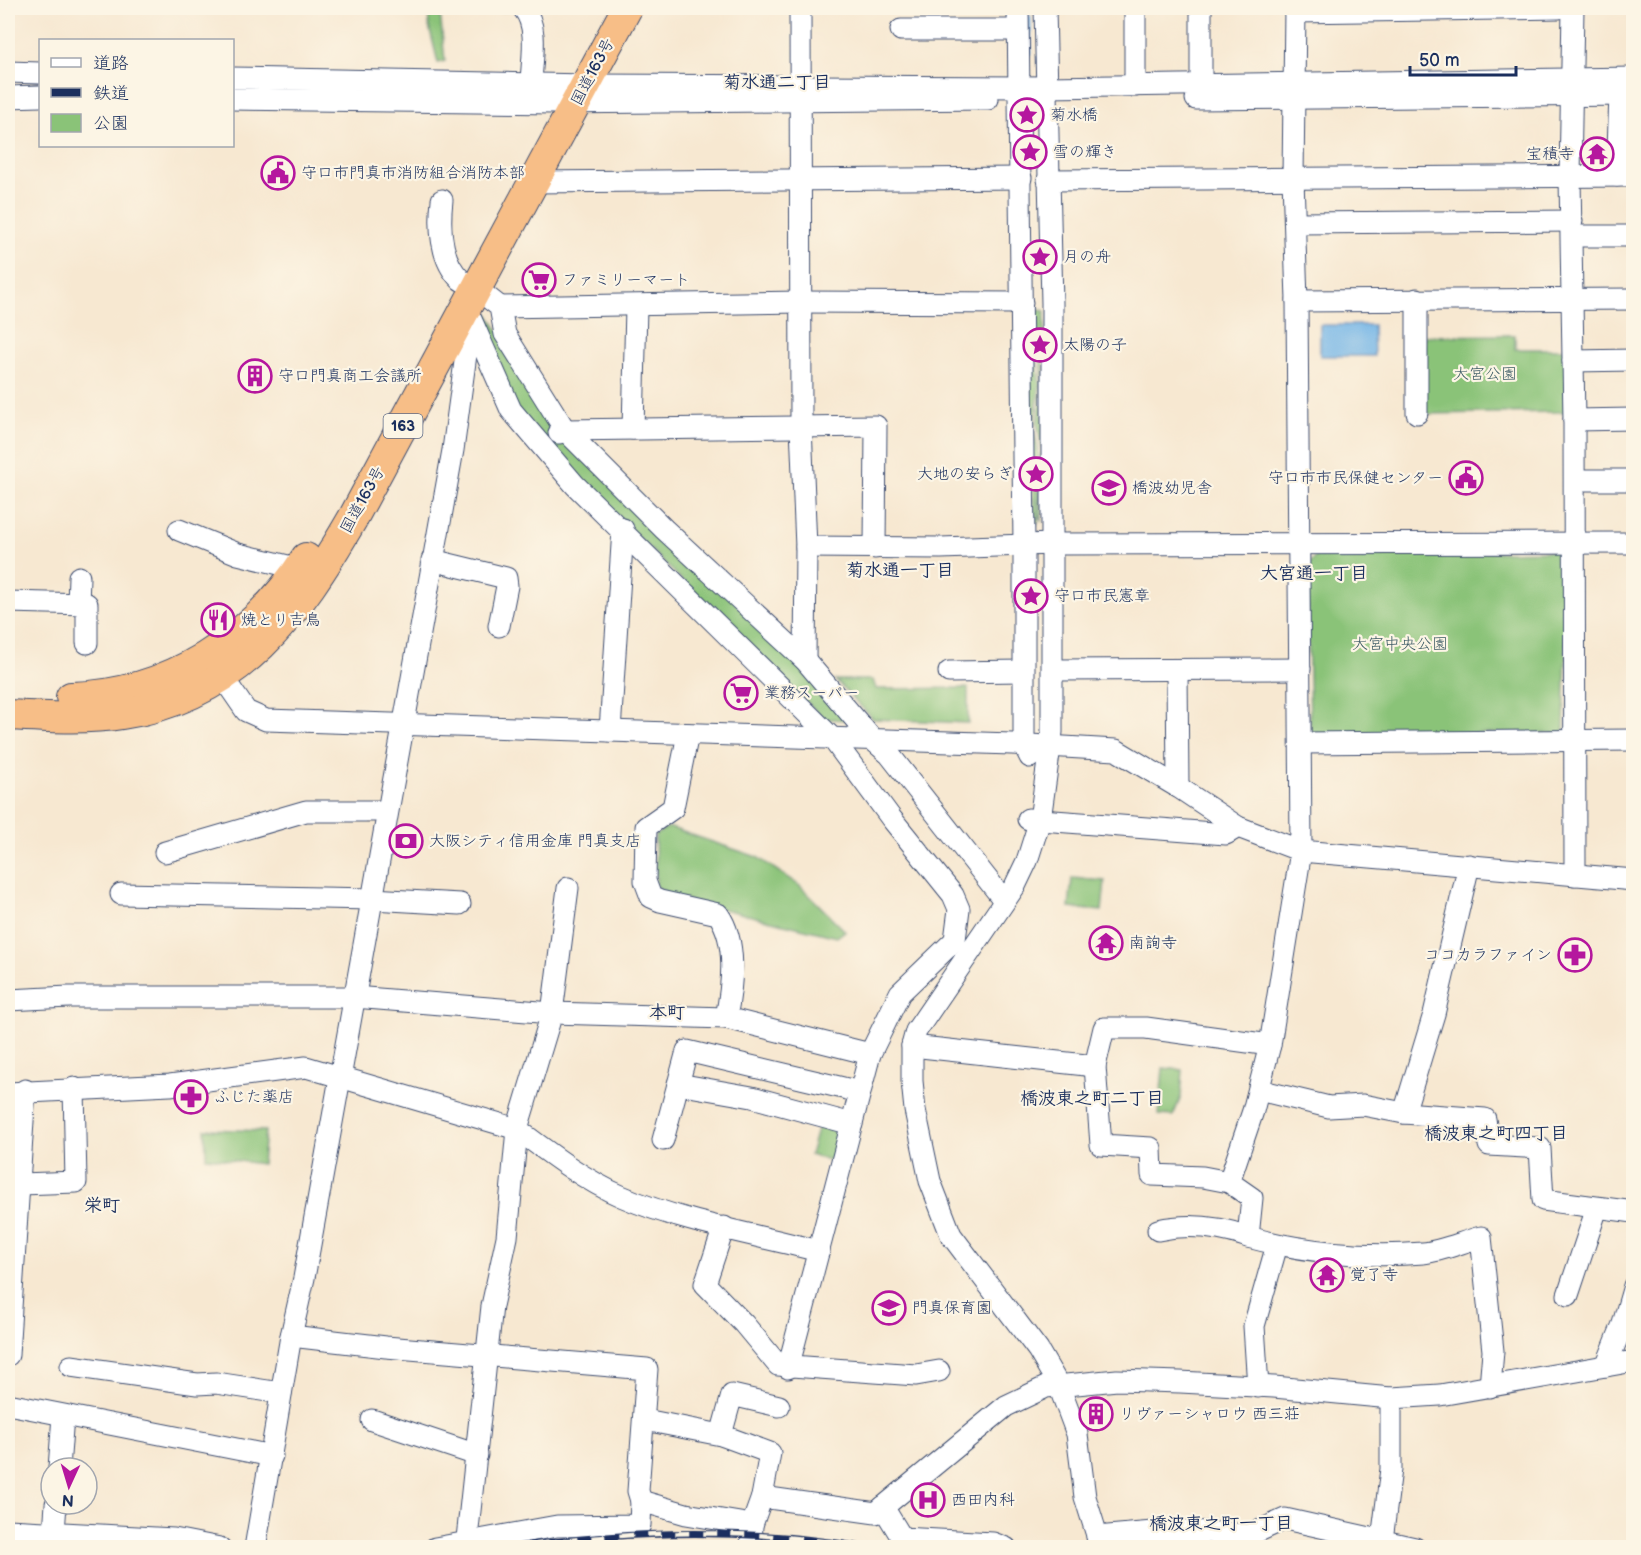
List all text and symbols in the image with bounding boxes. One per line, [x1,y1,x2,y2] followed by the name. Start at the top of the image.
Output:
[567,35,619,109] street label: 国道163号
[39,39,234,147] legend
[1410,39,1516,77] scale bar
[1419,50,1460,71] text: 50 m
[93,53,129,74] text: 道路
[723,72,831,93] district label: 菊水通二丁目
[93,83,129,104] text: 鉄道
[1009,97,1045,133] place icon: 菊水橋
[1050,106,1098,125] place label: 菊水橋
[93,113,129,134] text: 公園
[1012,134,1048,170] place icon: 雪の輝き
[1579,136,1615,172] temple icon: 宝積寺
[1053,143,1117,162] place label: 雪の輝き
[1526,145,1574,164] place label: 宝積寺
[260,155,296,191] public building icon: 守口市門真市消防組合消防本部
[301,164,525,183] place label: 守口市門真市消防組合消防本部
[1022,239,1058,275] place icon: 月の舟
[1063,248,1111,267] place label: 月の舟
[521,262,557,298] supermarket icon: ファミリーマート
[562,271,690,290] place label: ファミリーマート
[1022,327,1058,363] place icon: 太陽の子
[1063,336,1127,355] place label: 太陽の子
[237,358,273,394] building icon: 守口門真商工会議所
[1453,365,1517,384] park label: 大宮公園
[278,367,422,386] place label: 守口門真商工会議所
[384,414,422,438] road number: 163
[1018,456,1054,492] place icon: 大地の安らぎ
[1448,460,1484,496] public building icon: 守口市市民保健センター
[337,463,389,537] street label: 国道163号
[917,465,1013,484] place label: 大地の安らぎ
[1268,469,1443,488] place label: 守口市市民保健センター
[1091,470,1127,506] school or university icon: 橋波幼児舎
[1132,479,1212,498] place label: 橋波幼児舎
[846,560,954,581] district label: 菊水通一丁目
[1260,563,1368,584] district label: 大宮通一丁目
[1013,578,1049,614] place icon: 守口市民憲章
[1054,587,1150,606] place label: 守口市民憲章
[200,602,236,638] restaurant icon: 焼とり吉鳥
[241,611,321,630] place label: 焼とり吉鳥
[1352,635,1448,654] park label: 大宮中央公園
[723,675,759,711] supermarket icon: 業務スーパー
[764,684,859,703] place label: 業務スーパー
[388,823,424,859] bank icon: 大阪シティ信用金庫 門真支店
[429,832,641,851] place label: 大阪シティ信用金庫 門真支店
[1088,925,1124,961] temple icon: 南詢寺
[1129,934,1177,953] place label: 南詢寺
[1557,937,1593,973] pharmacy icon: ココカラファイン
[1424,946,1552,965] place label: ココカラファイン
[649,1002,685,1023] district label: 本町
[173,1079,209,1115] pharmacy icon: ふじた薬店
[214,1088,294,1107] place label: ふじた薬店
[1020,1088,1164,1109] district label: 橋波東之町二丁目
[1424,1123,1568,1144] district label: 橋波東之町四丁目
[84,1195,120,1216] district label: 栄町
[1309,1257,1345,1293] temple icon: 覚了寺
[1350,1266,1398,1285] place label: 覚了寺
[871,1290,907,1326] school or university icon: 門真保育園
[912,1299,992,1318] place label: 門真保育園
[1078,1396,1114,1432] building icon: リヴァーシャロウ 西三荘
[1119,1405,1300,1424] place label: リヴァーシャロウ 西三荘
[39,1456,99,1516] north arrow
[910,1482,946,1518] hospital icon: 西田内科
[61,1490,75,1509] text: N
[951,1491,1015,1510] place label: 西田内科
[1149,1513,1293,1534] district label: 橋波東之町一丁目

